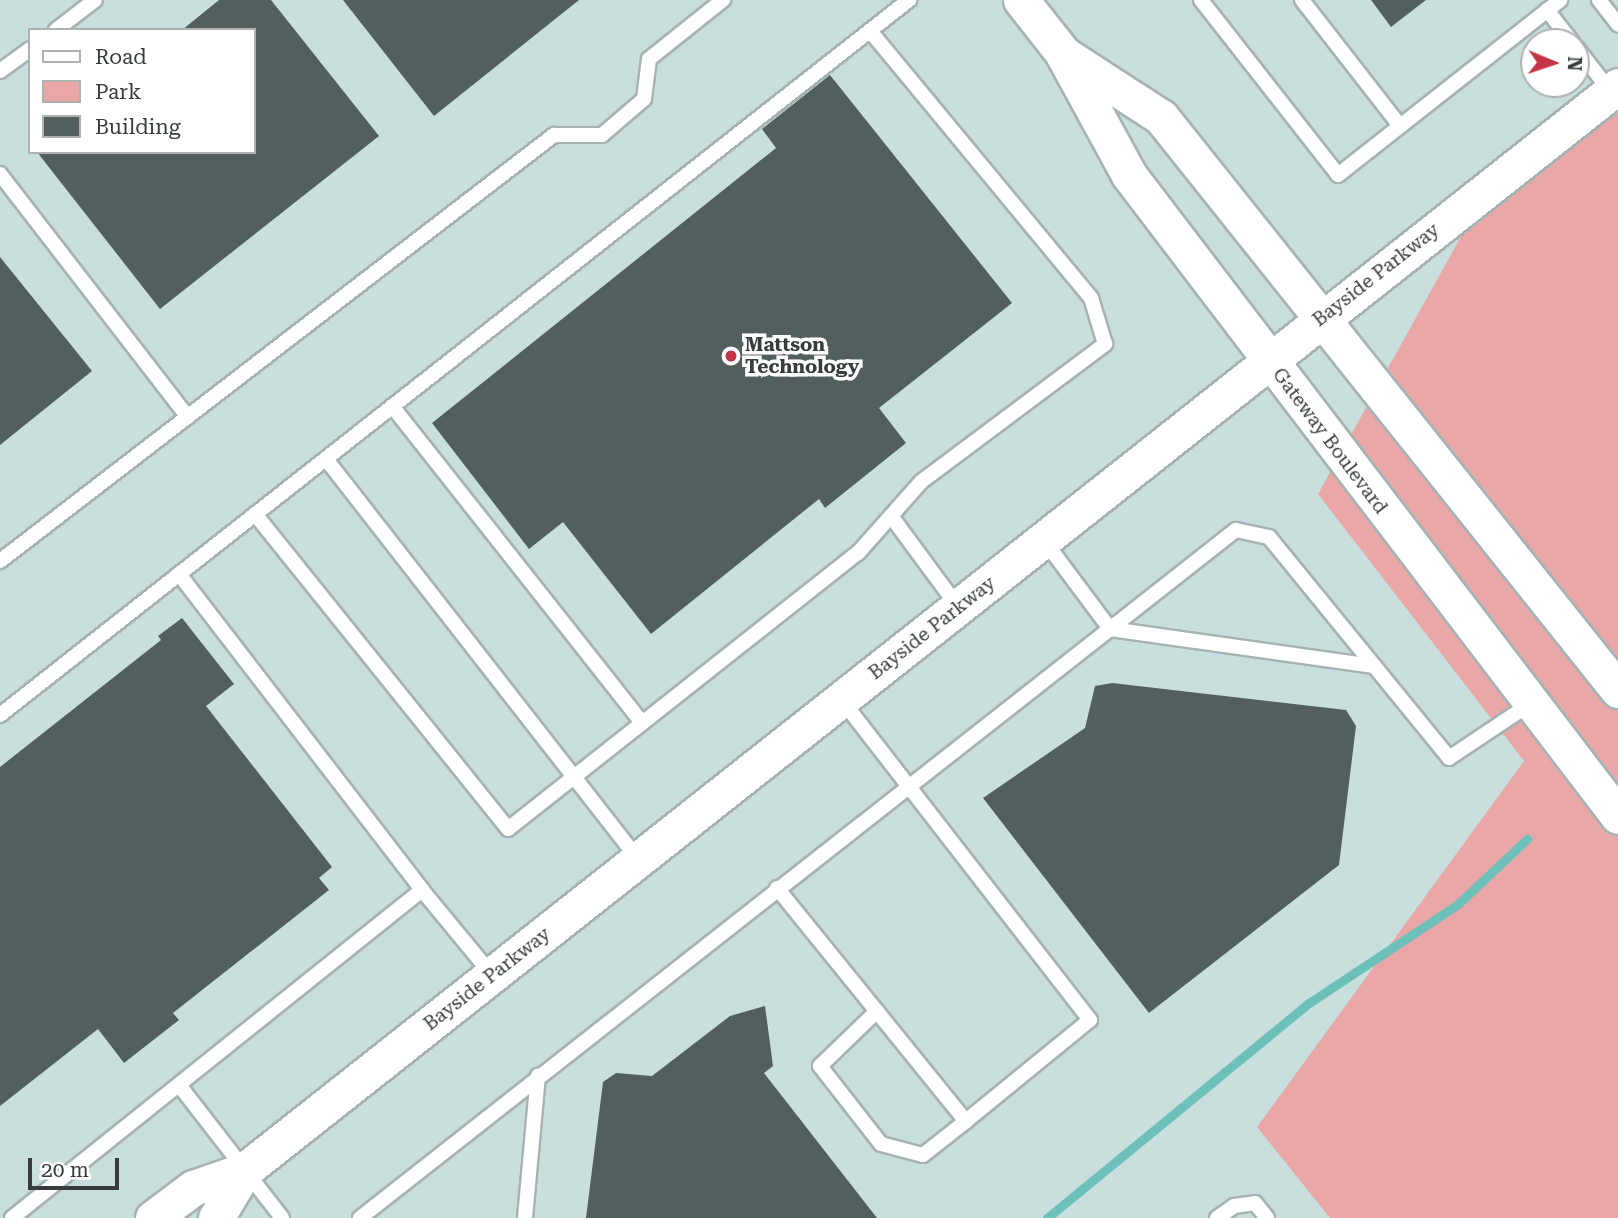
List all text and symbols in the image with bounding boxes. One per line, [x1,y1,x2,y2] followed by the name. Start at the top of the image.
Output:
[28,28,256,154] legend
[1520,28,1590,98] north arrow
[95,45,147,69] text: Road
[1563,56,1586,71] text: N
[95,80,141,104] text: Park
[95,115,181,139] text: Building
[1308,219,1444,331] street label: Bayside Parkway
[745,334,859,378] place label: Mattson Technology
[723,348,739,364] marker: Mattson Technology
[1268,364,1392,518] street label: Gateway Boulevard
[864,572,1000,684] street label: Bayside Parkway
[419,923,555,1035] street label: Bayside Parkway
[32,1144,122,1188] scale bar
[41,1158,89,1182] text: 20 m

